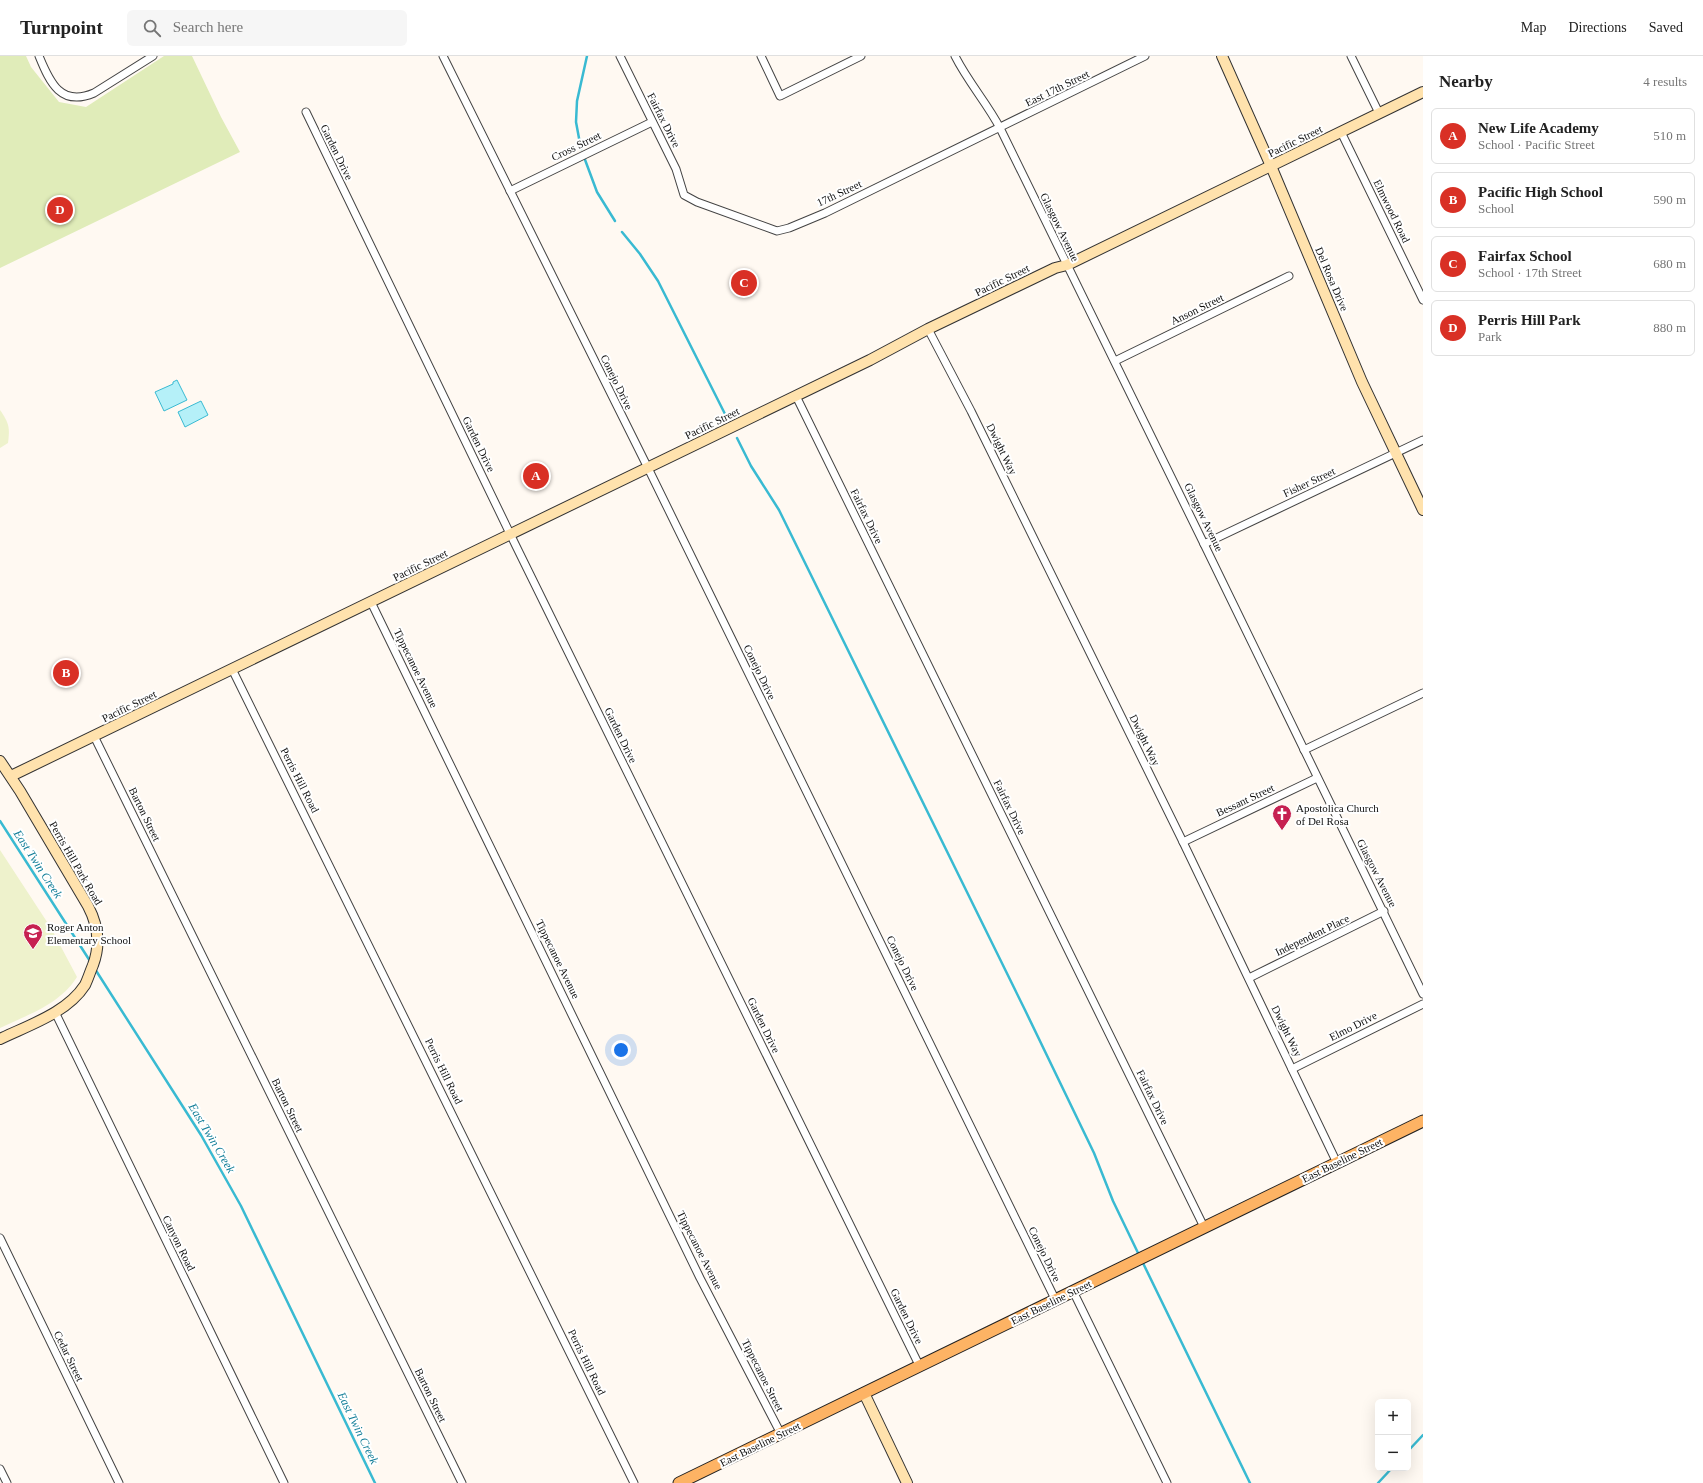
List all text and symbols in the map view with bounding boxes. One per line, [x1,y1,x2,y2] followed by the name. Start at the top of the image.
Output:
[127,10,407,46] search box
[20,17,103,38] text: Turnpoint
[141,17,163,39] icon: search
[173,19,243,35] text: Search here
[1521,20,1546,35] text: Map
[1568,20,1627,35] text: Directions
[1649,20,1683,35] text: Saved
[1023,67,1091,109] street label: East 17th Street
[1439,72,1493,91] text: Nearby
[1643,74,1687,89] text: 4 results
[645,91,683,149] street label: Fairfax Drive
[1478,120,1599,136] text: New Life Academy
[318,122,356,182] street label: Garden Drive
[1266,123,1324,159] street label: Pacific Street
[1448,128,1458,143] text: A
[1653,128,1686,143] text: 510 m
[549,129,603,163] street label: Cross Street
[1478,137,1595,152] text: School · Pacific Street
[815,177,863,209] street label: 17th Street
[1372,177,1413,245] street label: Elmwood Road
[1478,184,1603,200] text: Pacific High School
[1038,191,1082,263] street label: Glasgow Avenue
[1449,192,1457,207] text: B
[1653,192,1686,207] text: 590 m
[47,195,73,225] pin: D
[1478,201,1514,216] text: School
[1313,245,1351,313] street label: Del Rosa Drive
[1478,248,1572,264] text: Fairfax School
[1448,256,1458,271] text: C
[1653,256,1686,271] text: 680 m
[973,262,1031,298] street label: Pacific Street
[1478,265,1582,280] text: School · 17th Street
[731,268,757,298] pin: C
[1169,291,1225,327] street label: Anson Street
[1478,312,1580,328] text: Perris Hill Park
[1448,320,1458,335] text: D
[1653,320,1686,335] text: 880 m
[1478,329,1502,344] text: Park
[599,353,635,412] street label: Conejo Drive
[683,405,741,441] street label: Pacific Street
[460,414,498,474] street label: Garden Drive
[984,421,1020,477] street label: Dwight Way
[523,461,549,491] pin: A
[1281,465,1337,499] street label: Fisher Street
[1182,481,1226,553] street label: Glasgow Avenue
[849,487,885,546] street label: Fairfax Drive
[391,547,449,583] street label: Pacific Street
[392,627,440,710] street label: Tippecanoe Avenue
[742,643,778,702] street label: Conejo Drive
[53,658,79,688] pin: B
[100,688,158,724] street label: Pacific Street
[602,705,640,765] street label: Garden Drive
[1127,712,1163,768] street label: Dwight Way
[278,745,322,815] street label: Perris Hill Road
[992,778,1028,837] street label: Fairfax Drive
[1214,781,1276,819] street label: Bessant Street
[127,785,163,843] street label: Barton Street
[1296,802,1379,827] place label: Apostolica Church of Del Rosa
[1271,803,1293,831] church icon: Apostolica Church of Del Rosa
[47,819,105,907] street label: Perris Hill Park Road
[10,826,66,901] water label: East Twin Creek
[1355,837,1399,909] street label: Glasgow Avenue
[1273,912,1351,958] street label: Independent Place
[534,918,582,1001] street label: Tippecanoe Avenue
[47,921,131,946] place label: Roger Anton Elementary School
[22,922,44,950] school or university icon: Roger Anton Elementary School
[885,934,921,993] street label: Conejo Drive
[745,995,783,1055] street label: Garden Drive
[1269,1003,1305,1059] street label: Dwight Way
[1327,1009,1379,1043] street label: Elmo Drive
[423,1036,465,1106] street label: Perris Hill Road
[611,1040,631,1060] your location
[1135,1068,1171,1127] street label: Fairfax Drive
[270,1076,306,1134] street label: Barton Street
[185,1100,239,1176] water label: East Twin Creek
[1300,1135,1384,1185] street label: East Baseline Street
[675,1209,725,1291] street label: Tippecanoe Avenue
[160,1213,198,1273] street label: Canyon Road
[1027,1225,1063,1284] street label: Conejo Drive
[1009,1277,1093,1327] street label: East Baseline Street
[888,1286,926,1346] street label: Garden Drive
[566,1327,608,1397] street label: Perris Hill Road
[52,1329,86,1383] street label: Cedar Street
[740,1337,786,1413] street label: Tippecanoe Street
[413,1366,449,1424] street label: Barton Street
[334,1389,382,1467] water label: East Twin Creek
[1375,1399,1411,1471] map controls
[1375,1399,1411,1435] button: +
[718,1419,802,1469] street label: East Baseline Street
[1375,1435,1411,1471] button: −

